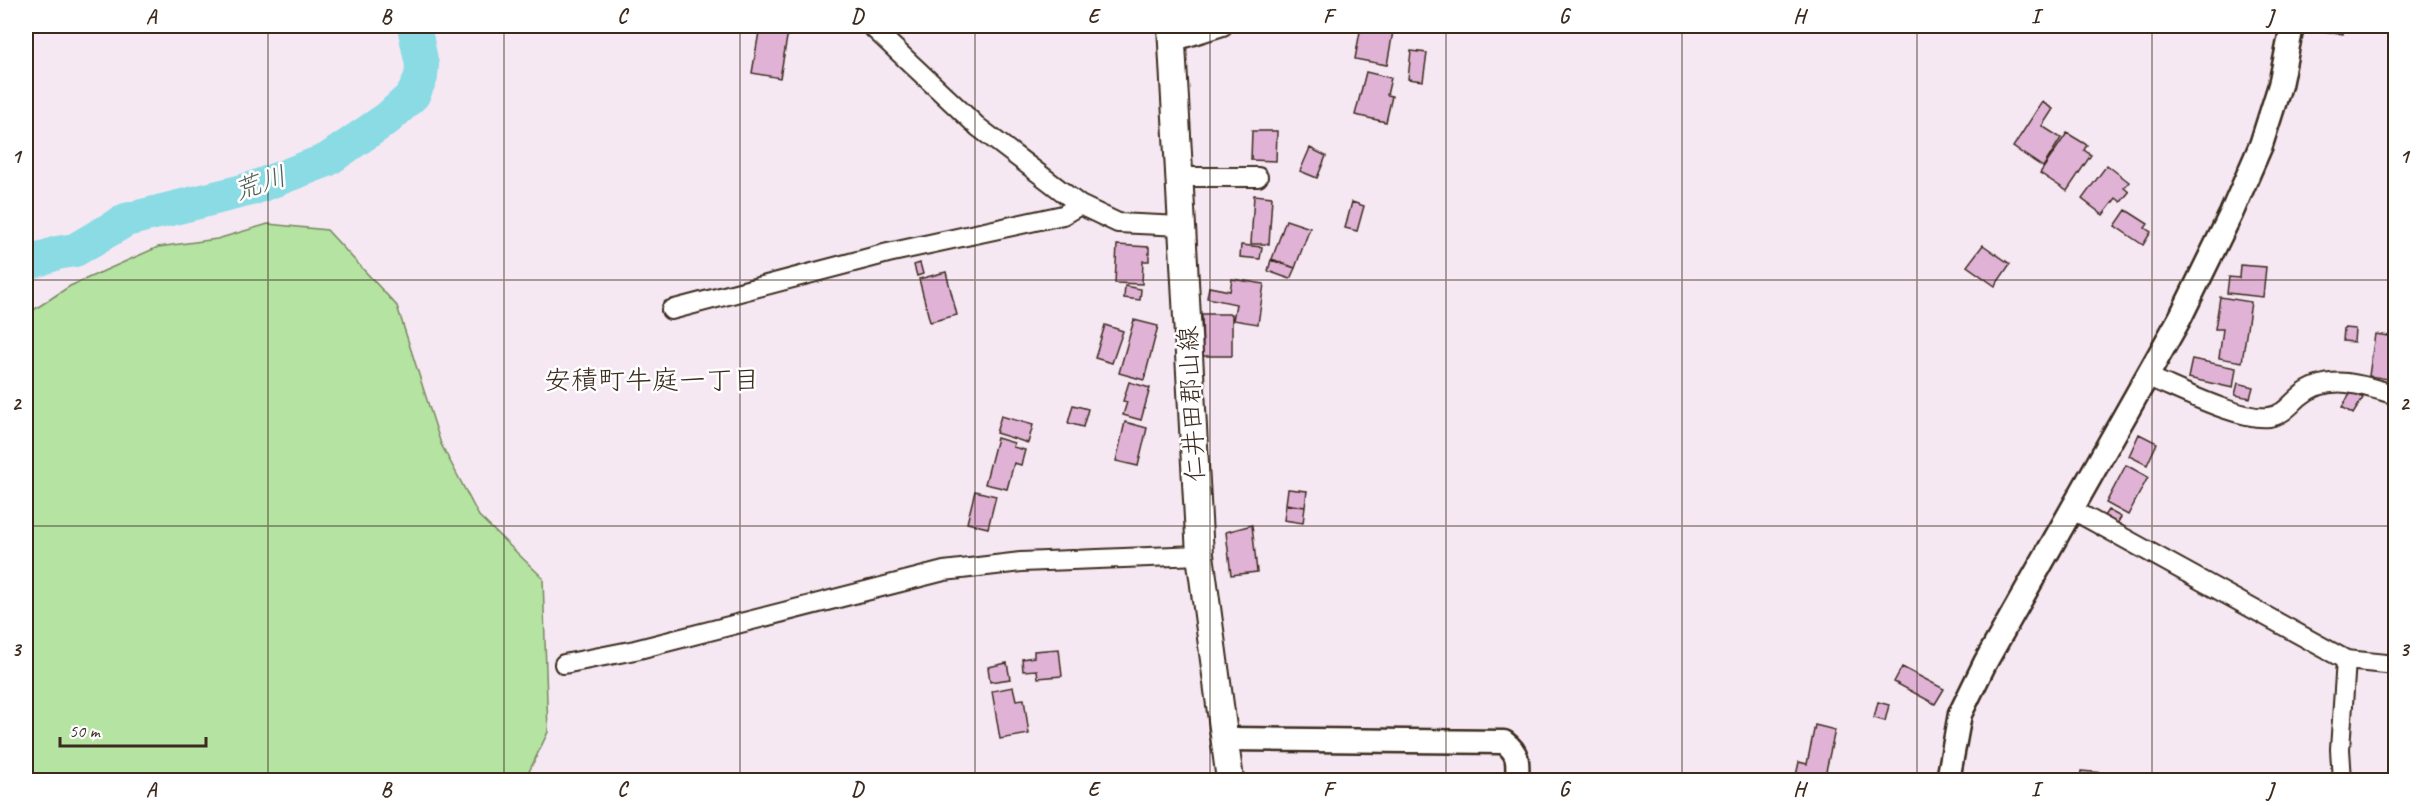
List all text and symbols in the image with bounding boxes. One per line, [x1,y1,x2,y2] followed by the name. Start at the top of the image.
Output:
[146,4,158,29] text: A
[381,4,393,29] text: B
[617,4,629,29] text: C
[851,4,865,29] text: D
[1088,4,1102,29] text: E
[1323,4,1337,29] text: F
[1559,4,1572,29] text: G
[1793,4,1808,29] text: H
[2031,4,2044,29] text: I
[2265,4,2277,29] text: J
[12,144,23,169] text: 1
[2400,144,2411,169] text: 1
[229,158,291,208] water label: 荒川
[1171,325,1212,483] street label: 仁井田郡山線
[544,363,760,397] district label: 安積町牛庭一丁目
[12,391,23,416] text: 2
[2400,391,2411,416] text: 2
[12,637,23,662] text: 3
[2400,637,2411,662] text: 3
[60,710,206,748] scale bar
[69,720,102,742] text: 50 m
[146,777,158,802] text: A
[381,777,393,802] text: B
[617,777,629,802] text: C
[851,777,865,802] text: D
[1088,777,1102,802] text: E
[1323,777,1337,802] text: F
[1559,777,1572,802] text: G
[1793,777,1808,802] text: H
[2031,777,2044,802] text: I
[2265,777,2277,802] text: J

